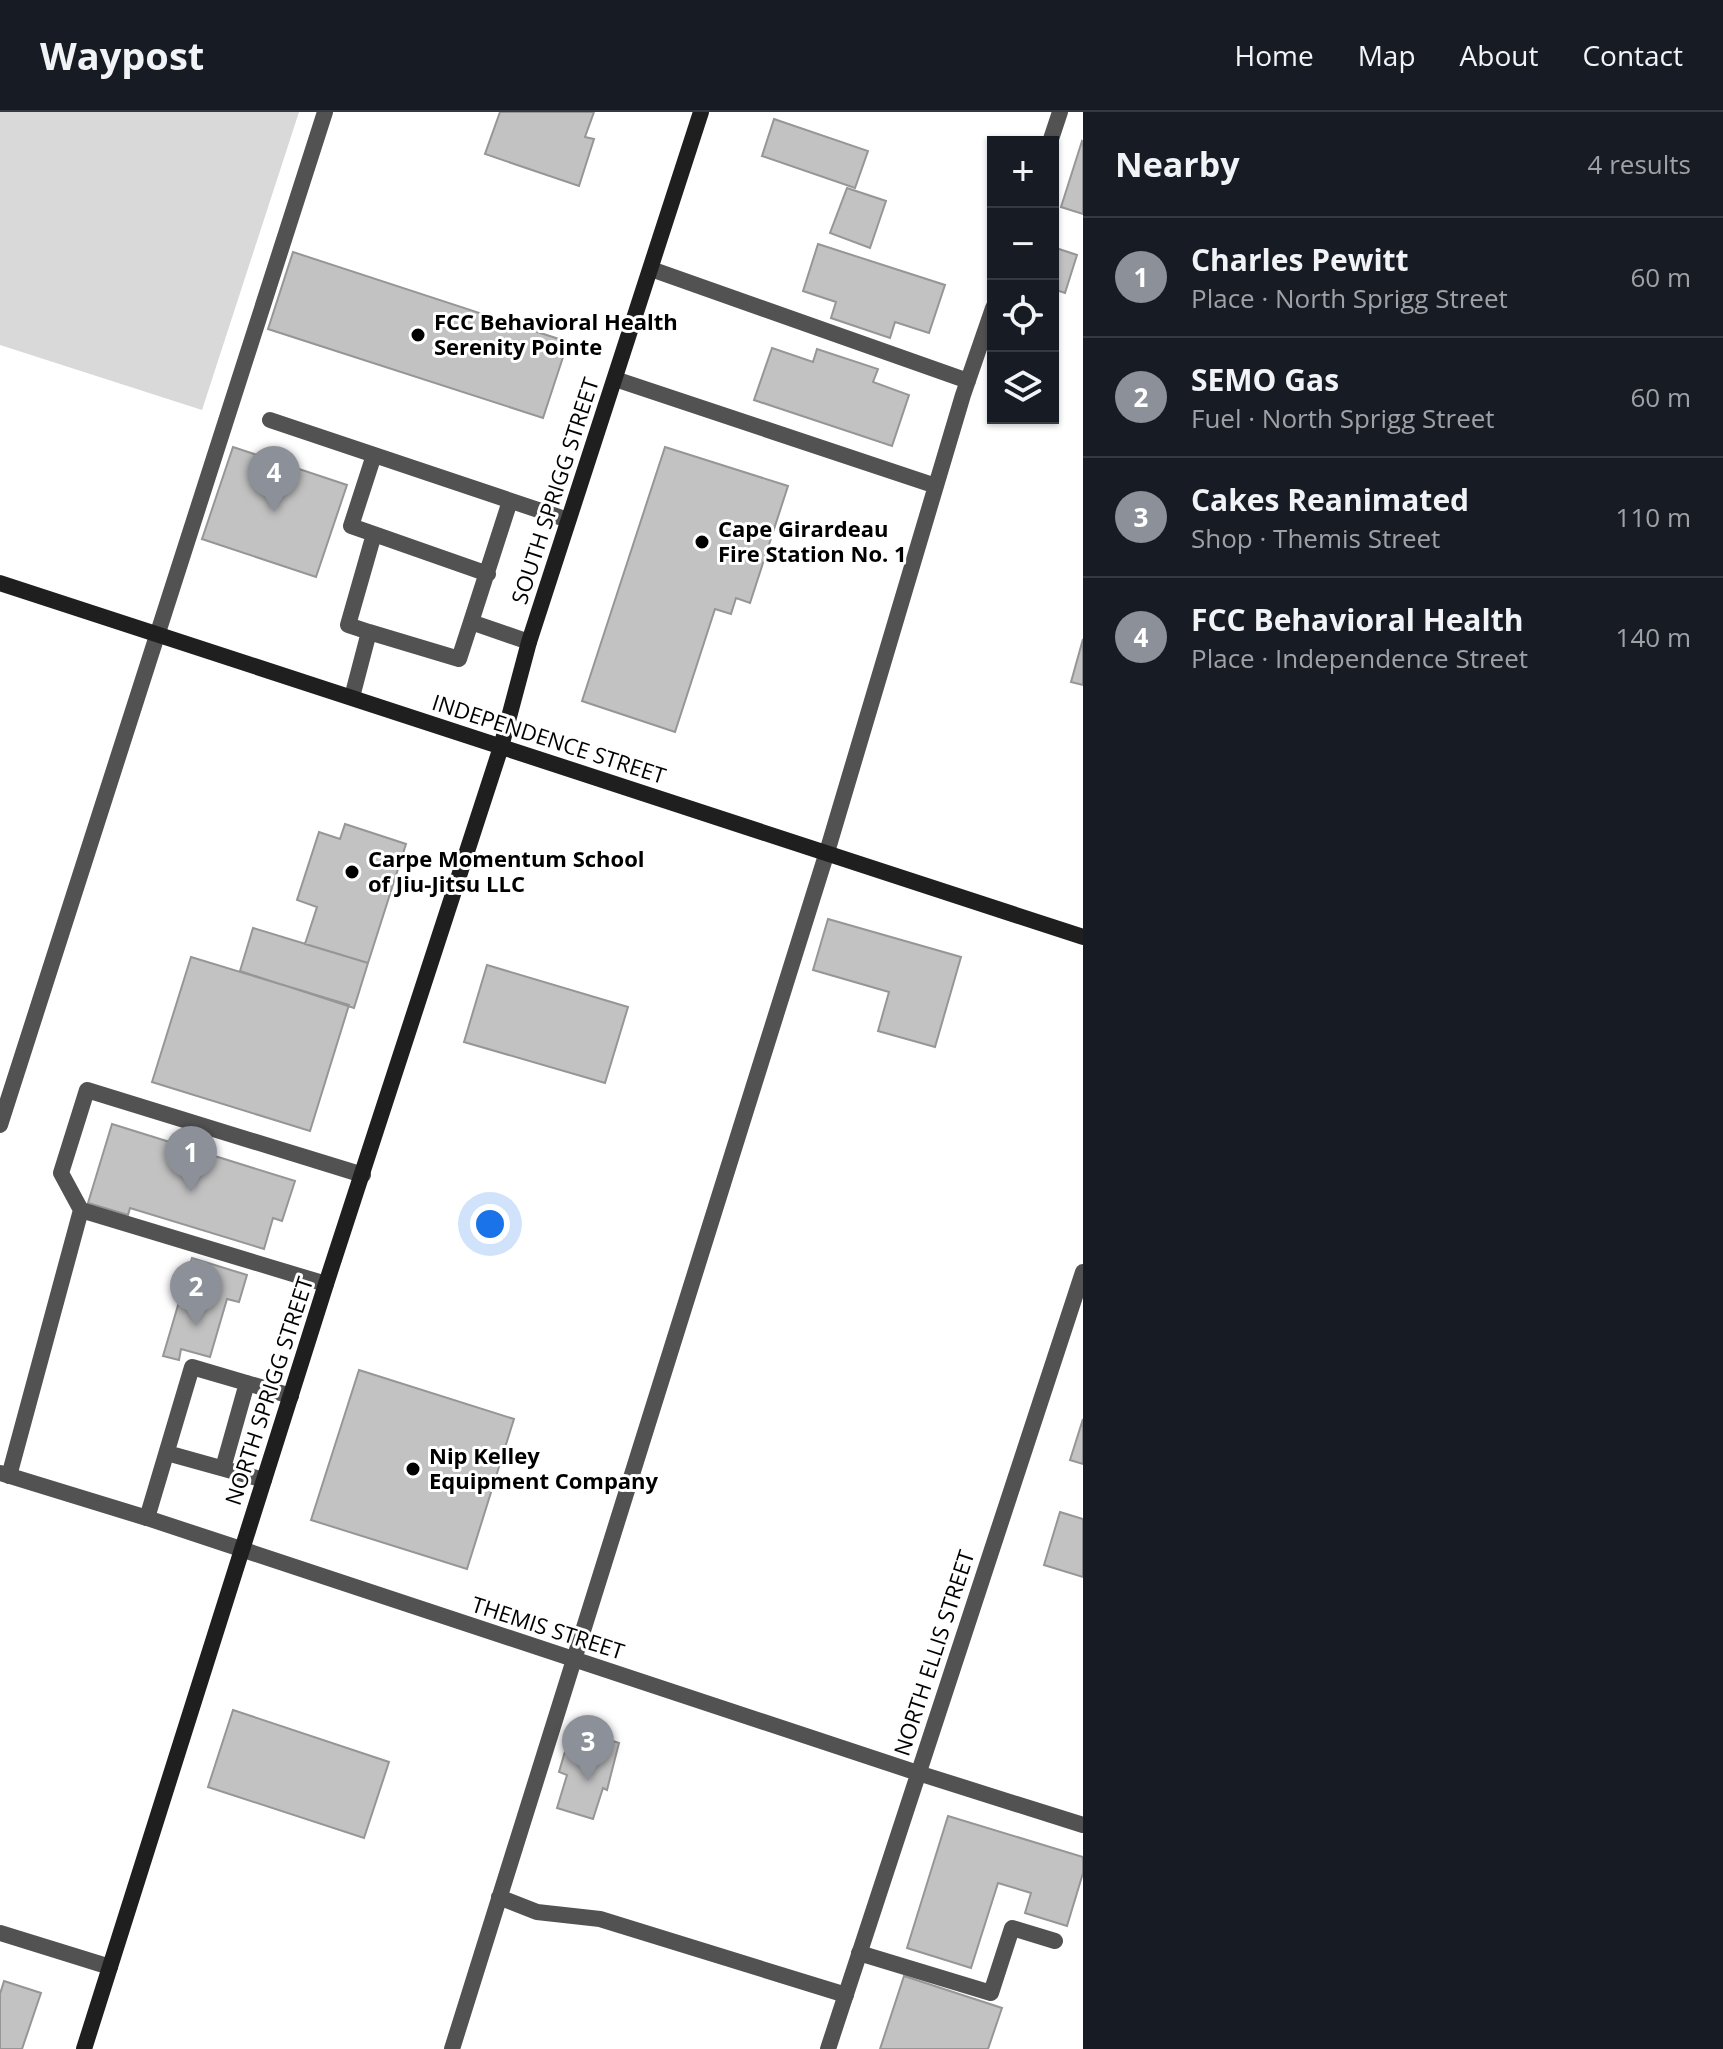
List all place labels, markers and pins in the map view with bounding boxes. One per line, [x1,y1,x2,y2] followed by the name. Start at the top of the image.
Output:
[434,306,678,361] place label: FCC Behavioral Health Serenity Pointe
[409,326,427,344] marker: FCC Behavioral Health Serenity Pointe
[248,446,300,512] pin: 4
[718,513,907,568] place label: Cape Girardeau Fire Station No. 1
[693,533,711,551] marker: Cape Girardeau Fire Station No. 1
[368,843,645,898] place label: Carpe Momentum School of Jiu-Jitsu LLC
[343,863,361,881] marker: Carpe Momentum School of Jiu-Jitsu LLC
[165,1126,217,1192] pin: 1
[170,1260,222,1326] pin: 2
[429,1440,659,1495] place label: Nip Kelley Equipment Company
[404,1460,422,1478] marker: Nip Kelley Equipment Company
[562,1715,614,1781] pin: 3

